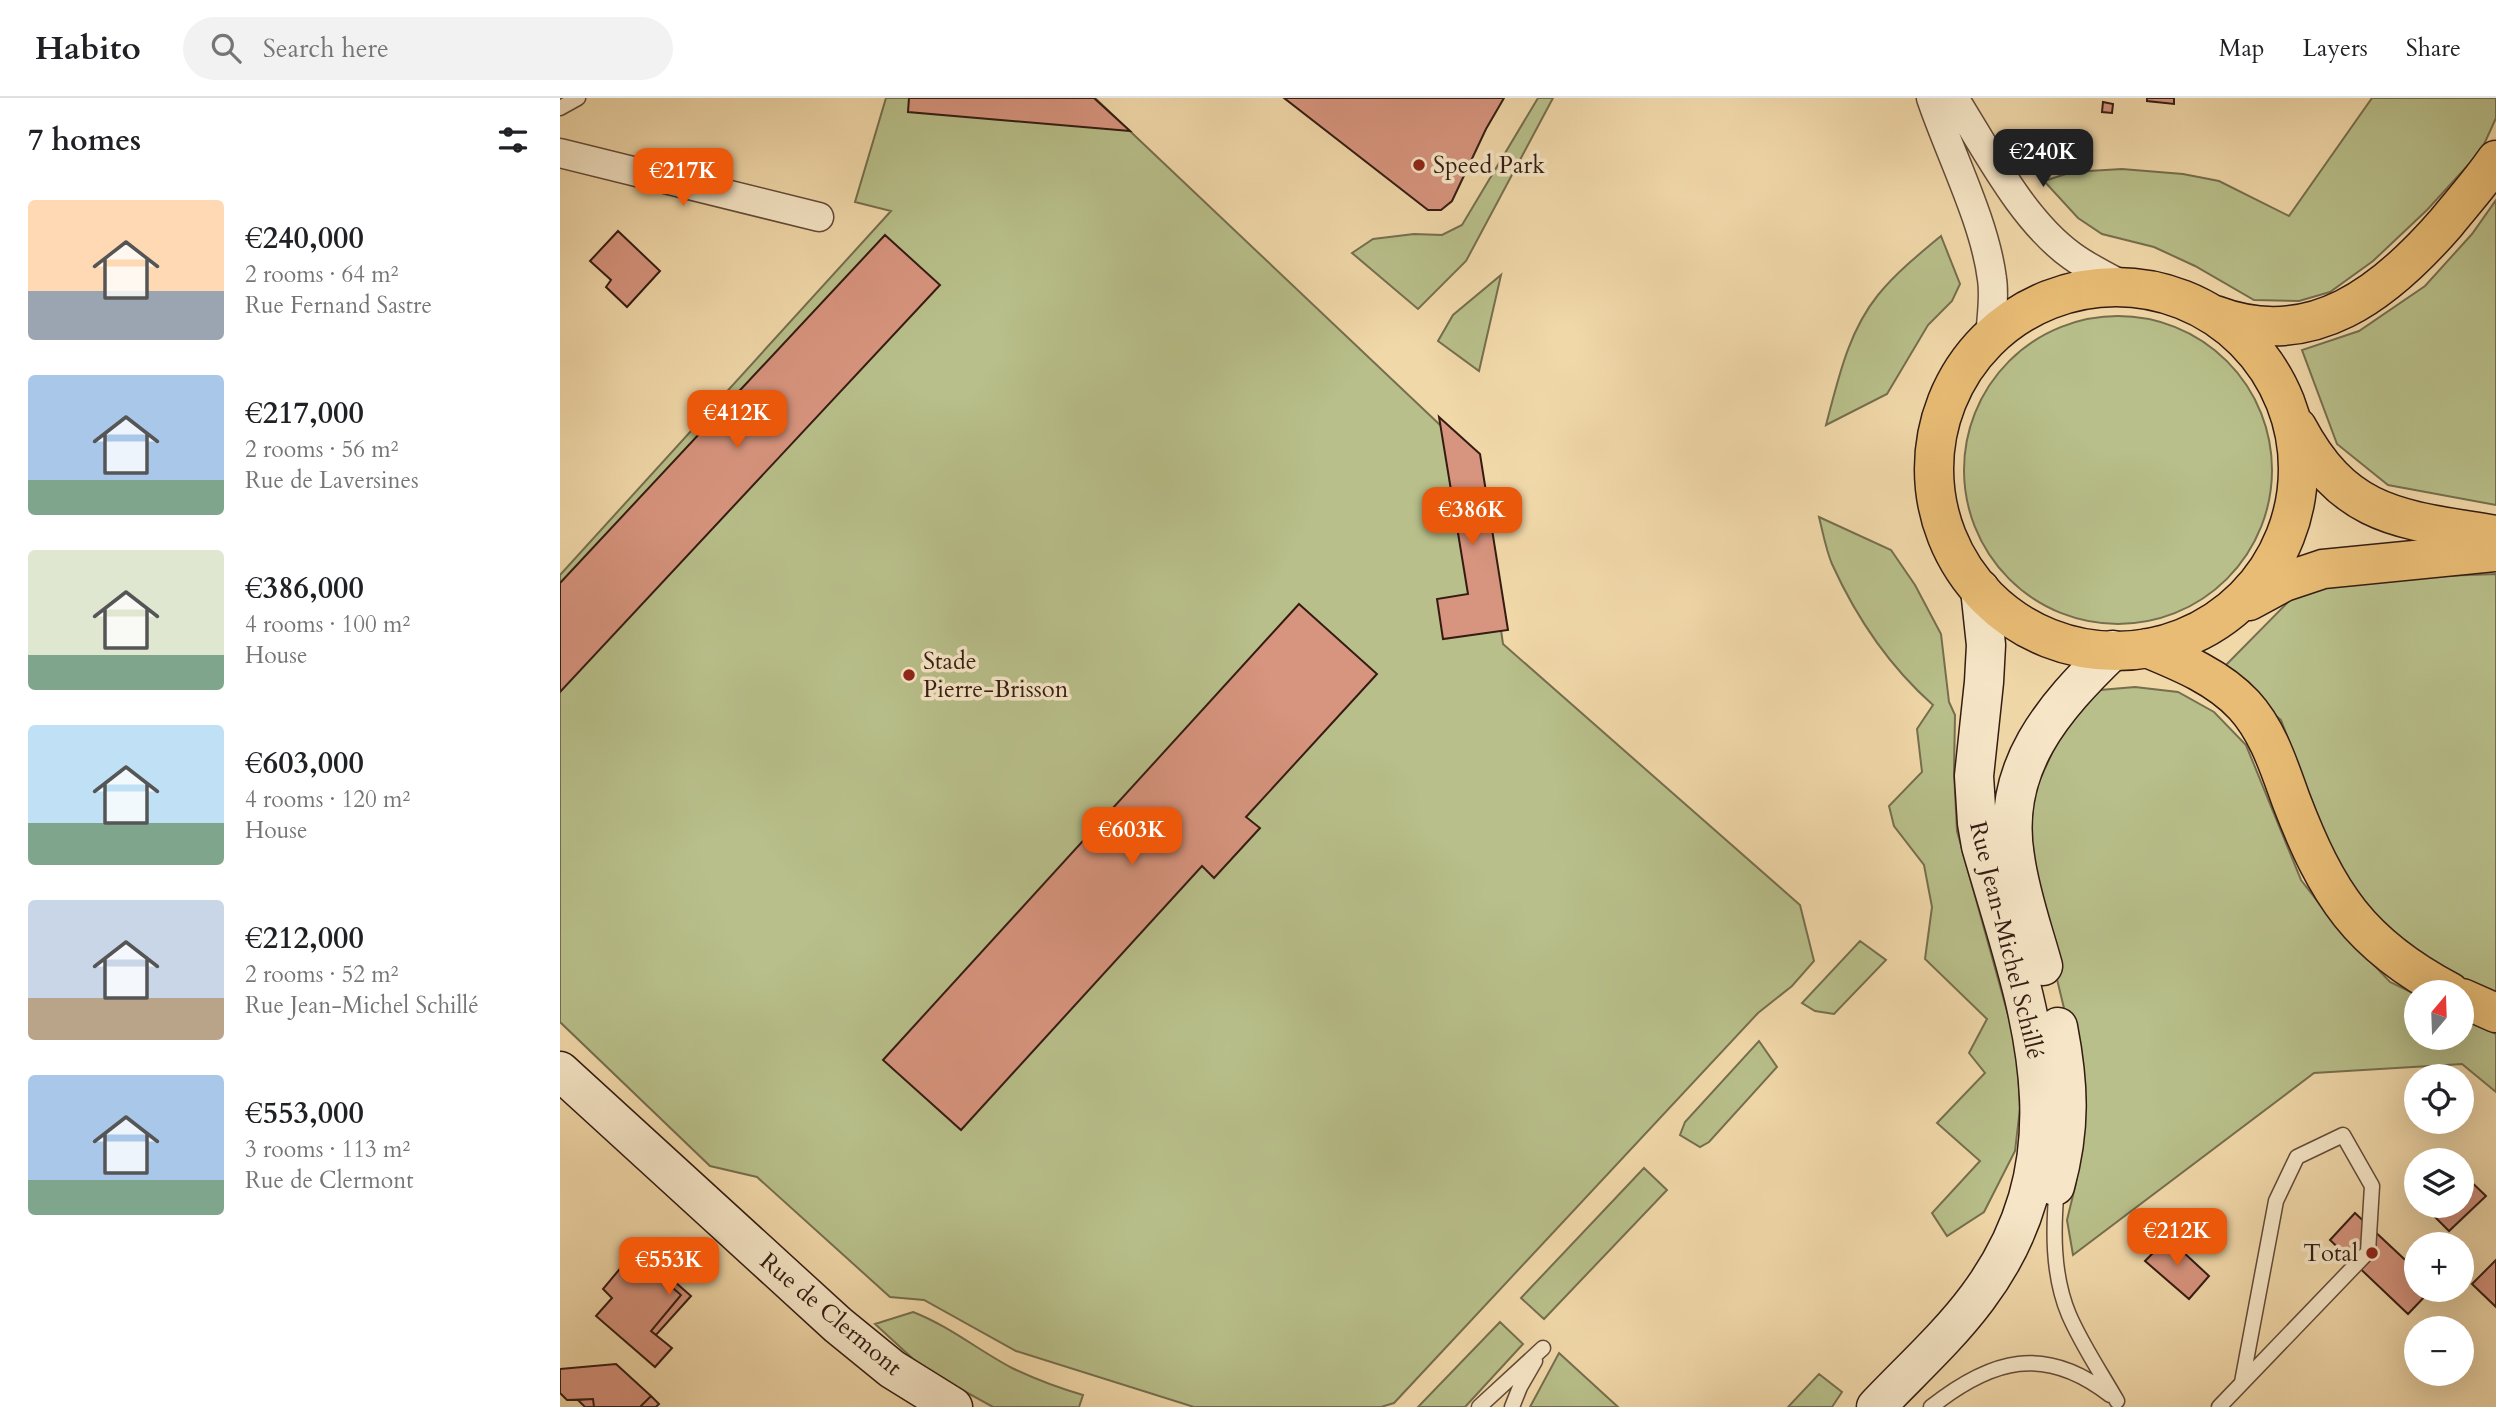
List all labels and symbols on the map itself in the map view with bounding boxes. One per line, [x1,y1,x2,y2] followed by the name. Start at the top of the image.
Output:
[1994,130,2092,189] pin: €240K
[634,148,732,208] pin: €217K
[1433,149,1545,182] place label: Speed Park
[1411,157,1427,173] marker: Speed Park
[688,390,786,450] pin: €412K
[1423,488,1521,547] pin: €386K
[923,645,1069,706] place label: Stade Pierre-Brisson
[901,667,917,683] marker: Stade Pierre-Brisson
[1083,808,1181,867] pin: €603K
[1961,818,2052,1062] street label: Rue Jean-Michel Schillé
[2404,980,2474,1050] north arrow
[2128,1208,2226,1268] pin: €212K
[2303,1237,2358,1270] place label: Total
[620,1238,718,1297] pin: €553K
[753,1245,909,1384] street label: Rue de Clermont
[2364,1245,2380,1261] marker: Total

